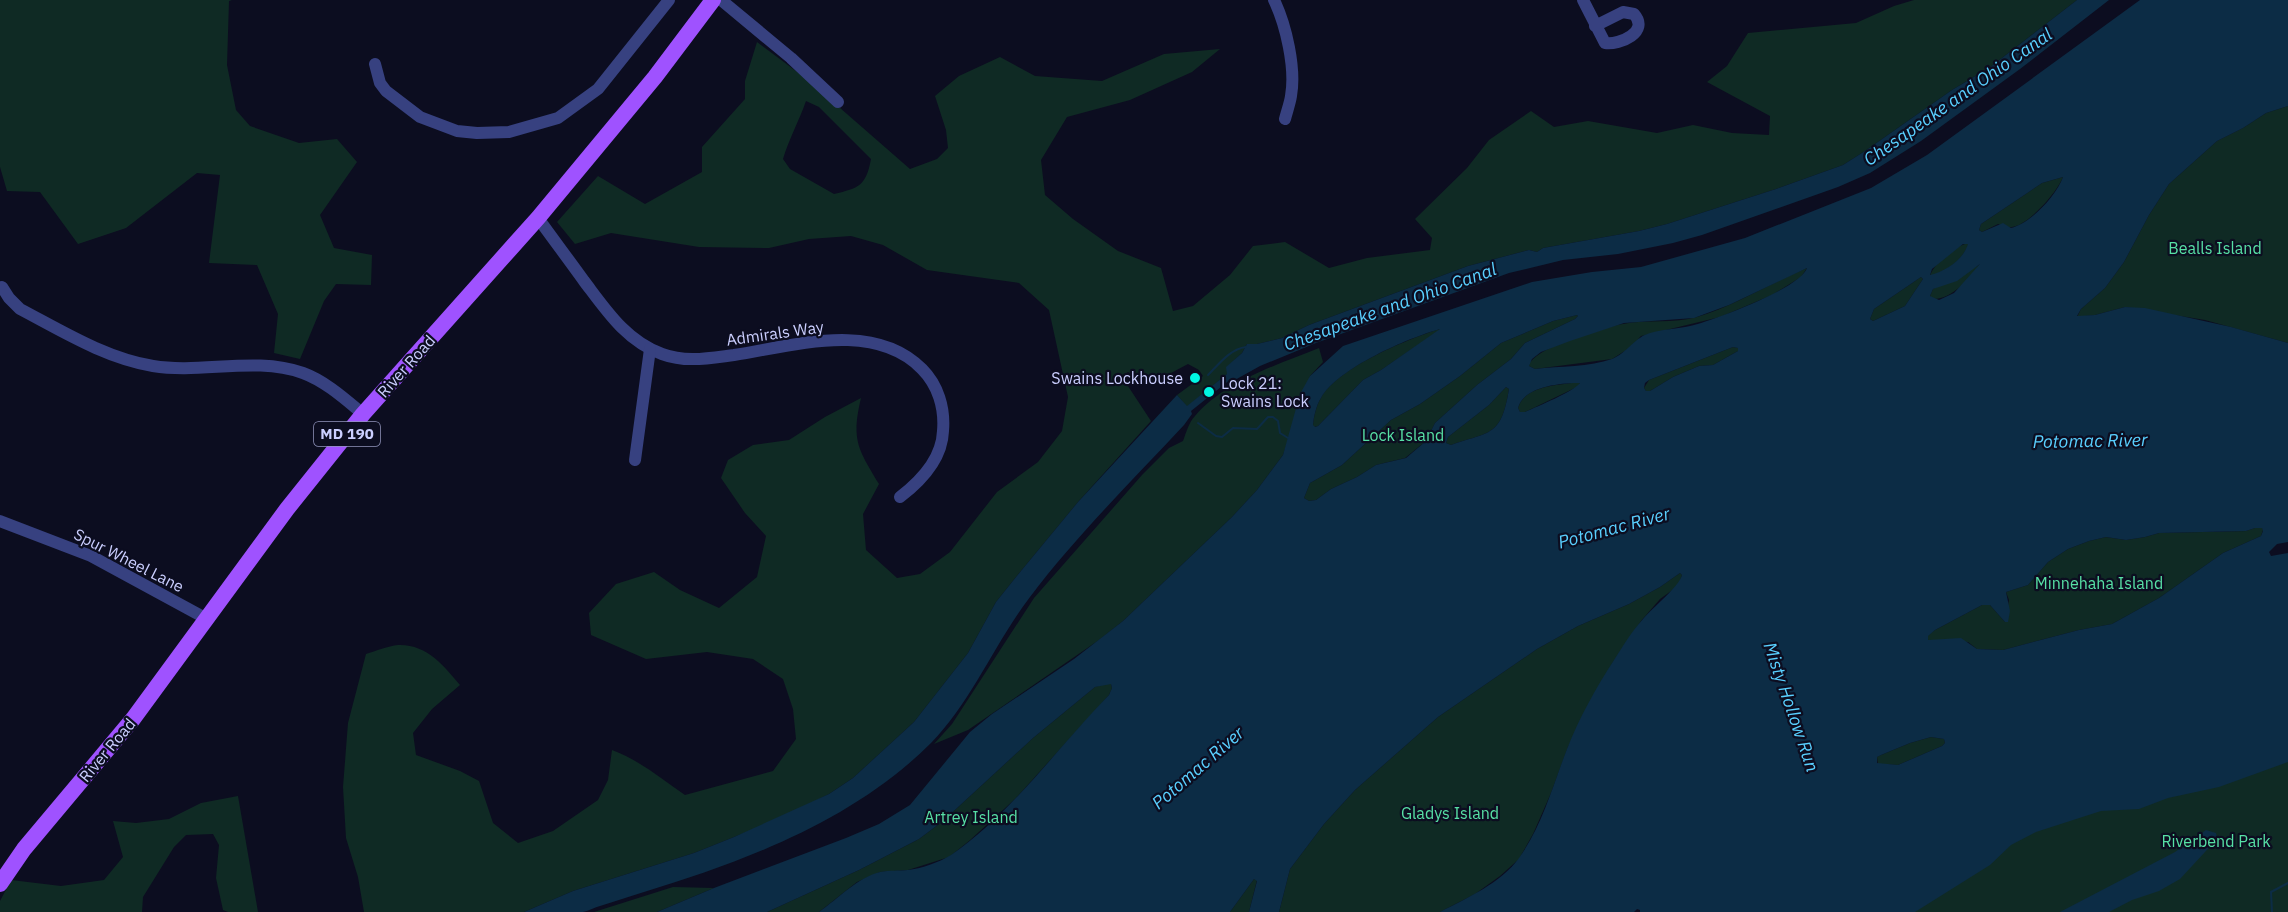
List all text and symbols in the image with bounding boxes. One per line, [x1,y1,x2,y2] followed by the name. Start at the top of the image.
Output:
[1859,23,2057,170] water label: Chesapeake and Ohio Canal
[2168,238,2262,258] park label: Bealls Island
[1280,257,1500,356] water label: Chesapeake and Ohio Canal
[725,316,825,350] street label: Admirals Way
[373,331,439,401] street label: River Road
[1051,368,1183,388] place label: Swains Lockhouse
[1188,371,1202,385] marker: Swains Lockhouse
[1221,373,1310,411] place label: Lock 21: Swains Lock
[1202,385,1216,399] marker: Lock 21: Swains Lock
[314,422,380,446] road number: MD 190
[1362,425,1444,445] park label: Lock Island
[2032,428,2148,453] water label: Potomac River
[1555,501,1673,553] water label: Potomac River
[71,524,188,596] street label: Spur Wheel Lane
[2035,573,2163,593] park label: Minnehaha Island
[1759,639,1824,775] water label: Misty Hollow Run
[75,714,139,786] street label: River Road
[1147,721,1249,814] water label: Potomac River
[1401,803,1499,823] park label: Gladys Island
[924,807,1018,827] park label: Artrey Island
[2161,831,2271,851] park label: Riverbend Park

